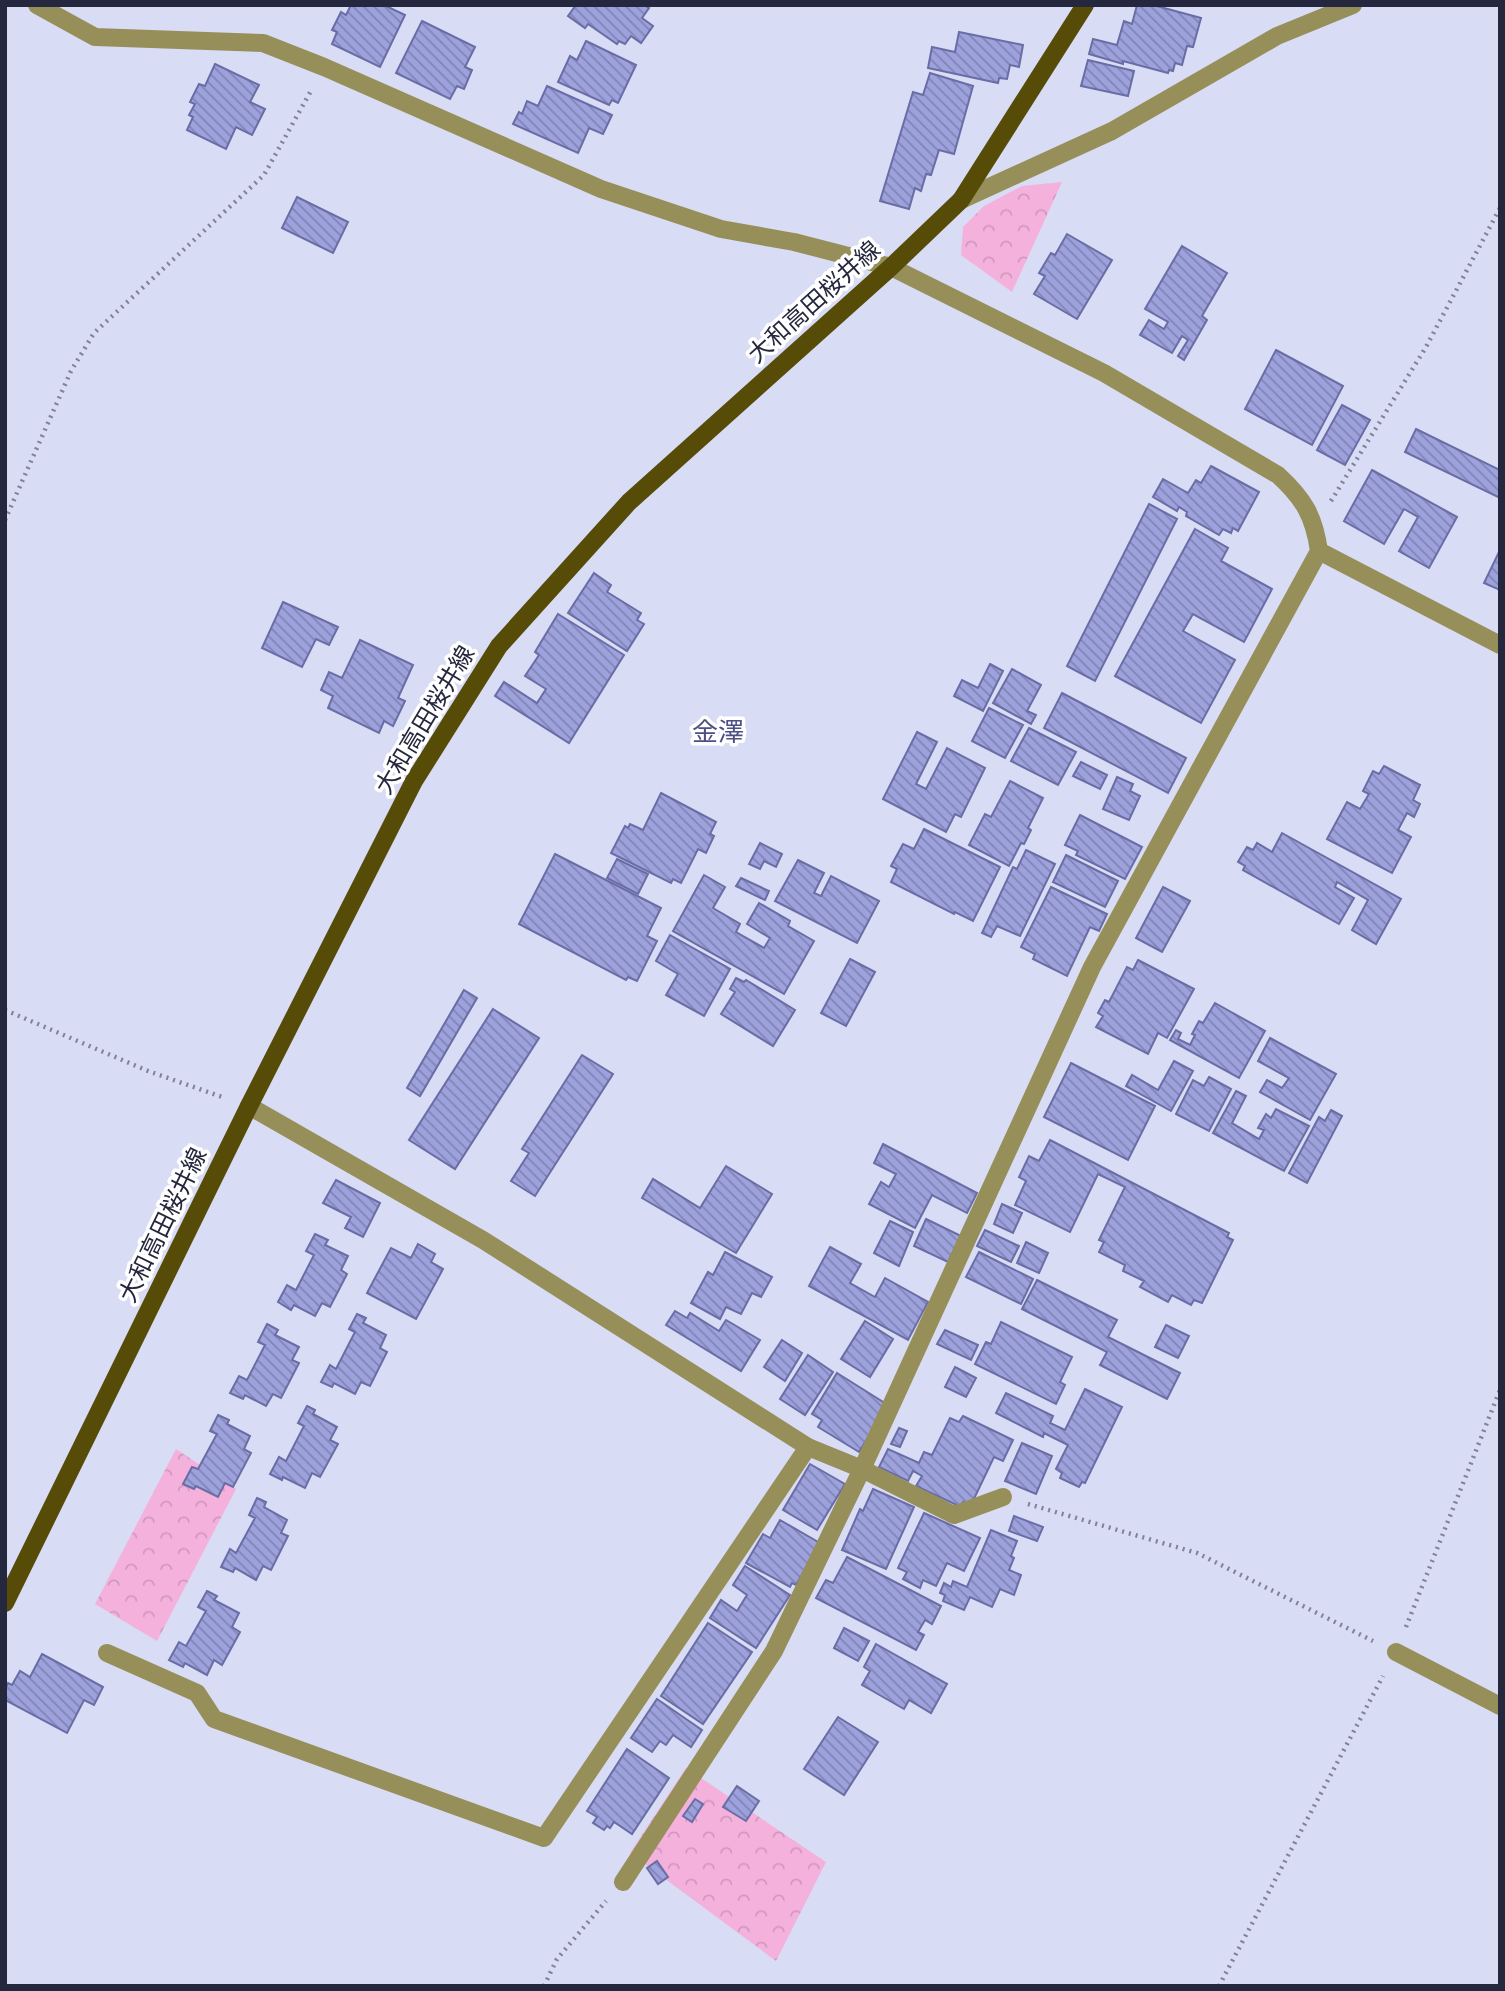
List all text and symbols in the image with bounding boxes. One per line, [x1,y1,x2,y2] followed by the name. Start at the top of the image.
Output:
[742,235,885,368] street label: 大和高田桜井線
[369,640,479,799] street label: 大和高田桜井線
[692,716,744,747] district label: 金澤
[113,1143,212,1306] street label: 大和高田桜井線

